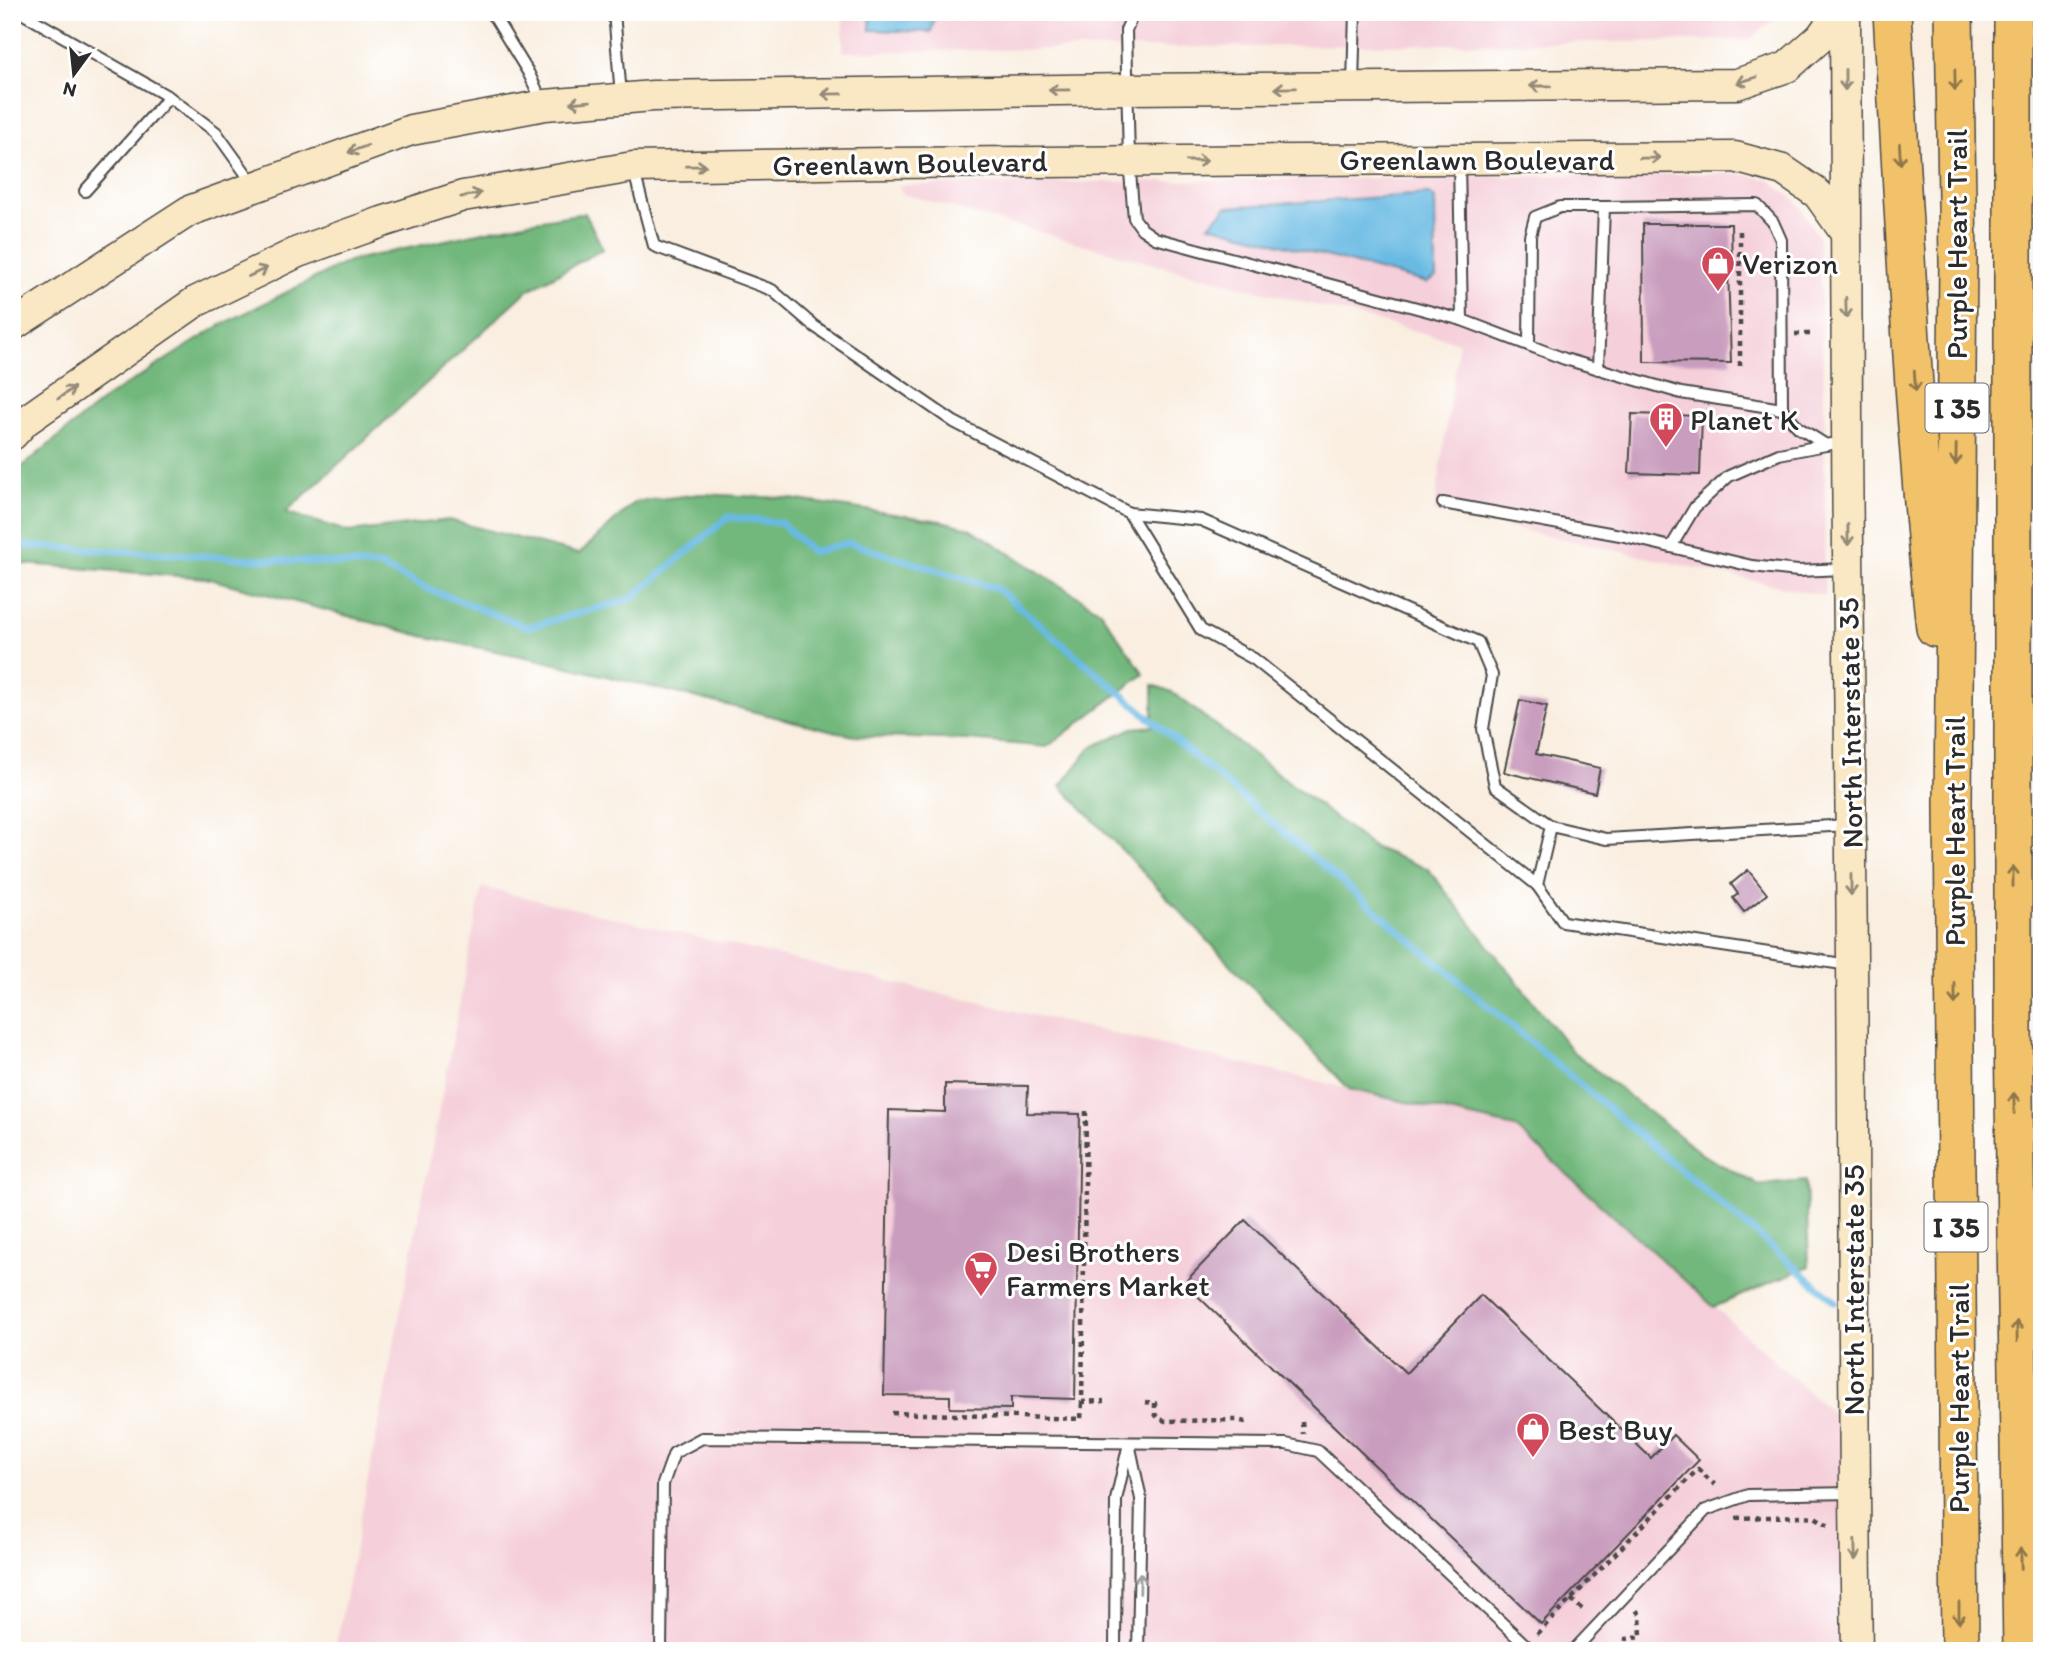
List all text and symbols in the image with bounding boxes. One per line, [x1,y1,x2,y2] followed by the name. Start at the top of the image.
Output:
[38,38,108,108] north arrow
[1838,69,1852,92] one-way arrow
[1948,69,1962,92] one-way arrow
[1737,75,1759,87] one-way arrow
[61,77,79,103] text: N
[1529,79,1552,93] one-way arrow
[1274,81,1297,94] one-way arrow
[1048,83,1071,97] one-way arrow
[821,87,844,100] one-way arrow
[569,96,592,109] one-way arrow
[1938,128,1975,359] street label: Purple Heart Trail
[1339,141,1615,178] street label: Greenlawn Boulevard
[772,142,1048,184] street label: Greenlawn Boulevard
[1894,142,1907,165] one-way arrow
[348,144,370,157] one-way arrow
[1638,151,1661,164] one-way arrow
[1186,154,1209,168] one-way arrow
[685,159,708,173] one-way arrow
[459,188,482,201] one-way arrow
[1699,244,1737,293] shop icon: Verizon
[1742,245,1838,282] place label: Verizon
[247,264,268,278] one-way arrow
[1839,296,1853,319] one-way arrow
[1909,369,1922,392] one-way arrow
[1926,384,1988,432] road number: I 35
[56,386,75,400] one-way arrow
[1647,400,1685,449] building icon: Planet K
[1690,401,1799,438] place label: Planet K
[1949,443,1963,466] one-way arrow
[1841,524,1855,547] one-way arrow
[1829,597,1871,849] street label: North Interstate 35
[1936,715,1973,946] street label: Purple Heart Trail
[2006,864,2020,887] one-way arrow
[1844,874,1858,897] one-way arrow
[1948,982,1961,1005] one-way arrow
[2007,1092,2021,1115] one-way arrow
[1835,1165,1872,1415] street label: North Interstate 35
[1924,1202,1988,1252] road number: I 35
[1006,1233,1210,1304] place label: Desi Brothers Farmers Market
[962,1249,1000,1298] supermarket icon: Desi Brothers Farmers Market
[1940,1282,1977,1513] street label: Purple Heart Trail
[2010,1319,2024,1342] one-way arrow
[1514,1410,1552,1459] shop icon: Best Buy
[1558,1411,1673,1448] place label: Best Buy
[1849,1538,1862,1561] one-way arrow
[2014,1547,2027,1570] one-way arrow
[1133,1571,1146,1594] one-way arrow
[1952,1602,1966,1625] one-way arrow

